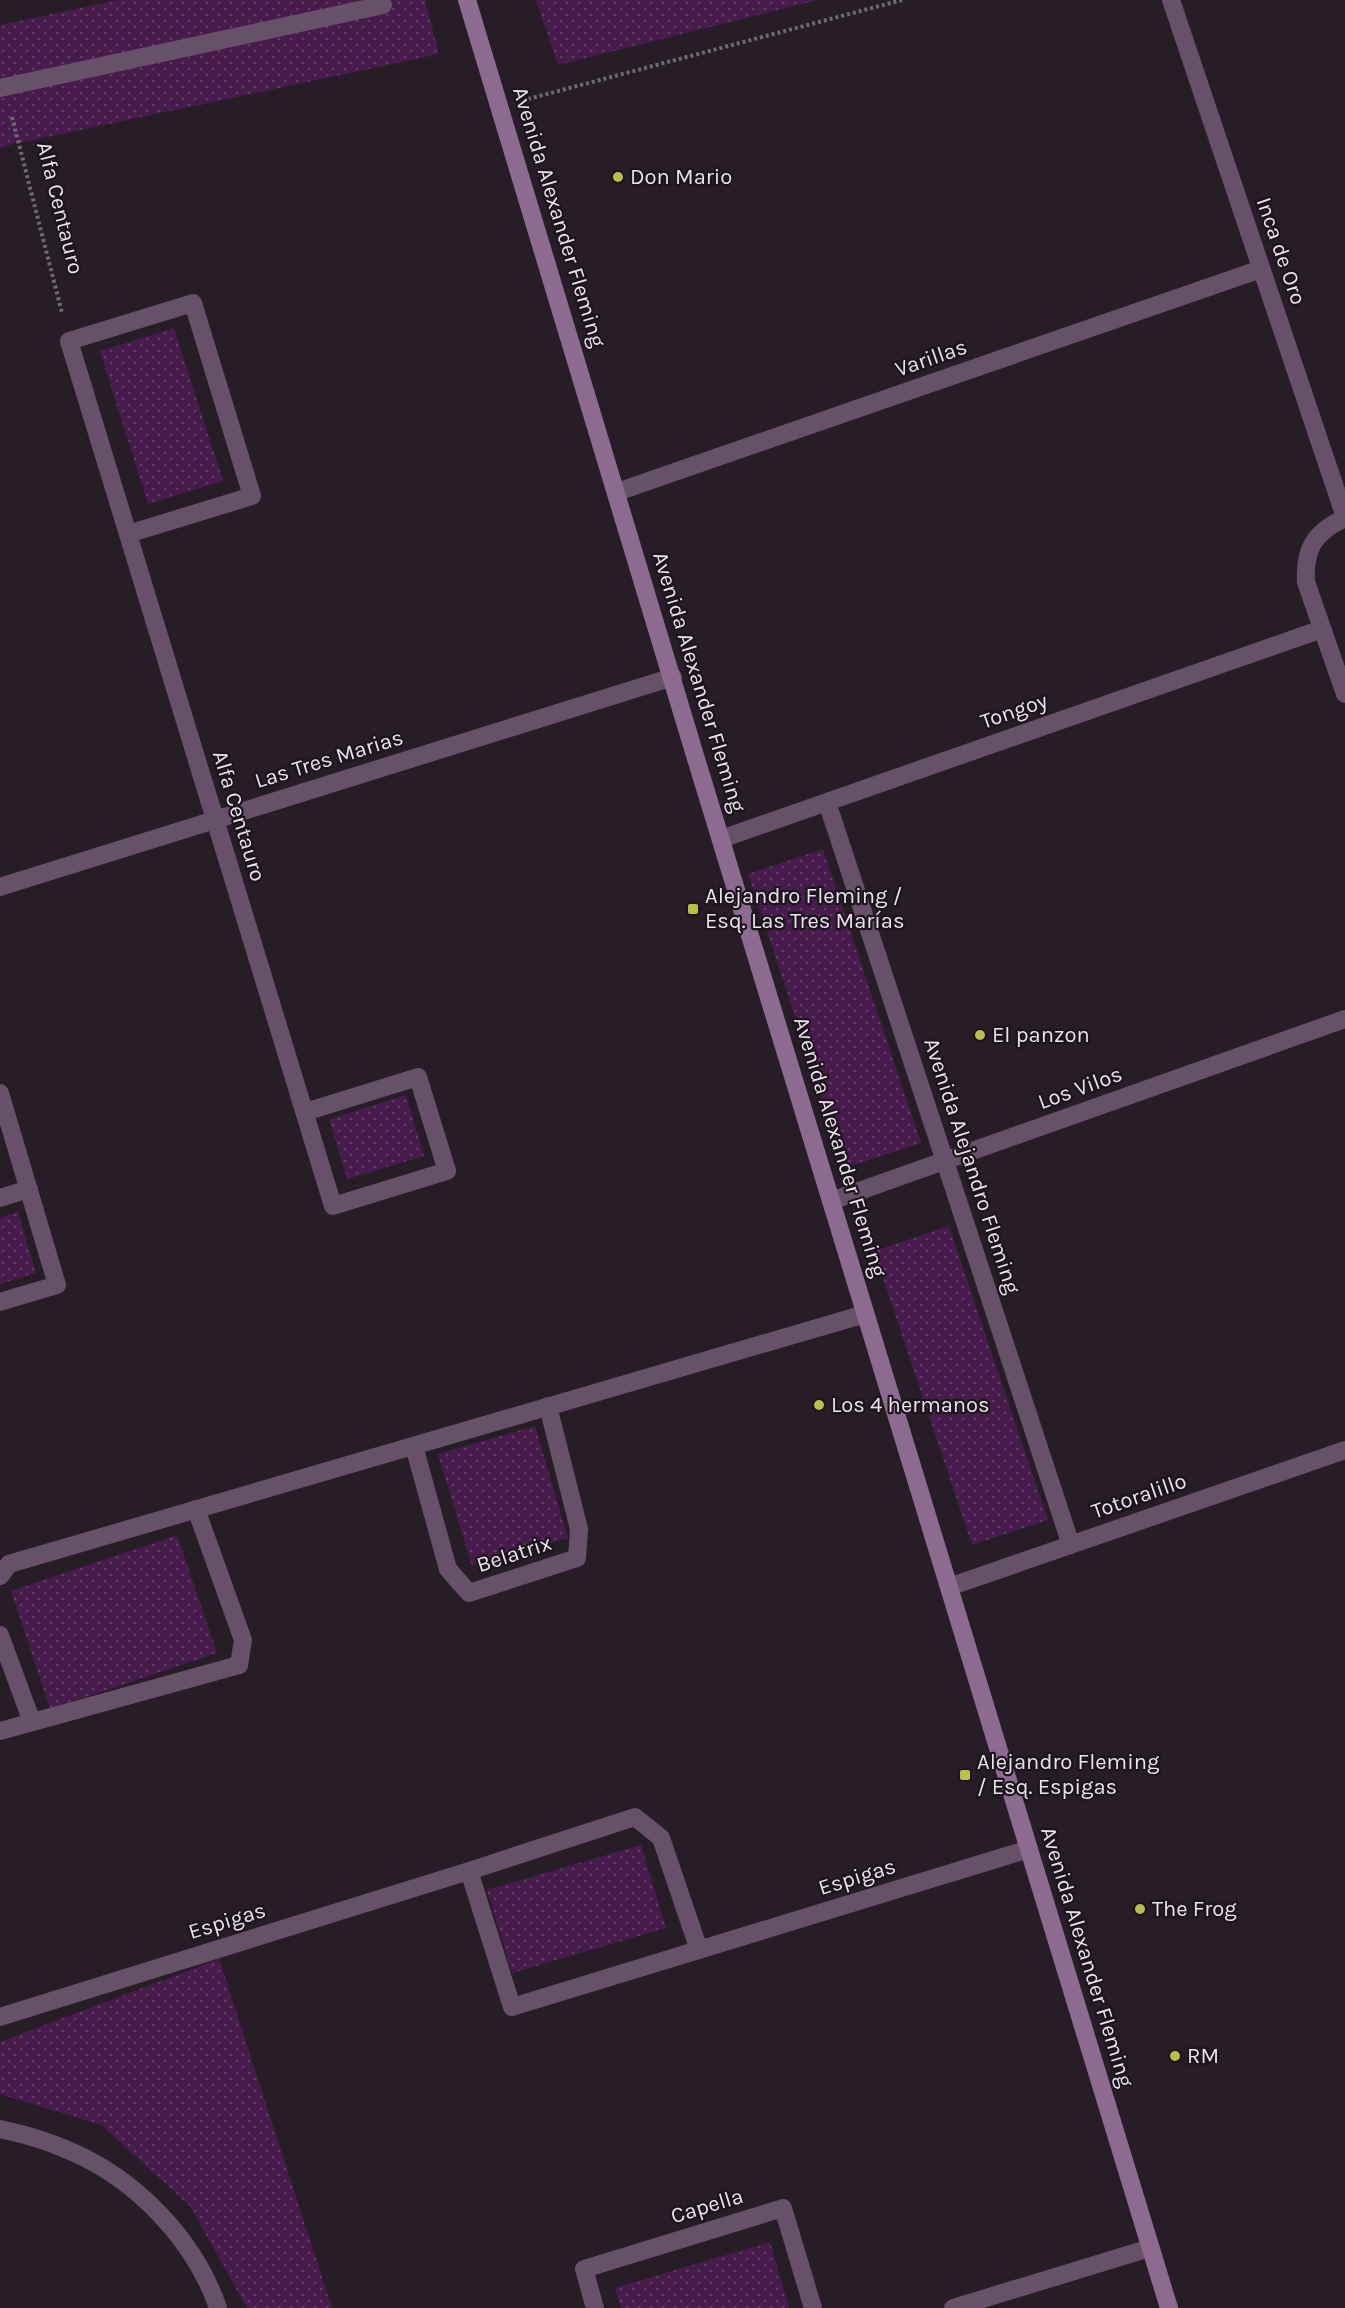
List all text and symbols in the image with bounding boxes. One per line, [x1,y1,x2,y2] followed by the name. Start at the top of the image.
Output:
[507,84,611,351] street label: Avenida Alexander Fleming
[31,139,89,277] street label: Alfa Centauro
[630,164,732,190] place label: Don Mario
[611,170,625,184] marker: Don Mario
[1250,194,1312,308] street label: Inca de Oro
[892,334,970,382] street label: Varillas
[647,549,751,816] street label: Avenida Alexander Fleming
[977,687,1051,735] street label: Tongoy
[252,724,406,794] street label: Las Tres Marias
[207,747,271,885] street label: Alfa Centauro
[705,883,904,934] place label: Alejandro Fleming / Esq. Las Tres Marías
[686,902,700,916] marker: Alejandro Fleming / Esq. Las Tres Marías
[788,1014,892,1281] street label: Avenida Alexander Fleming
[992,1022,1090,1048] place label: El panzon
[973,1028,987,1042] marker: El panzon
[918,1035,1026,1298] street label: Avenida Alejandro Fleming
[1034,1061,1126,1115] street label: Los Vilos
[831,1392,990,1418] place label: Los 4 hermanos
[812,1398,826,1412] marker: Los 4 hermanos
[1088,1468,1190,1524] street label: Totoralillo
[473,1530,555,1578] street label: Belatrix
[977,1749,1160,1800] place label: Alejandro Fleming / Esq. Espigas
[958,1768,972,1782] marker: Alejandro Fleming / Esq. Espigas
[1035,1824,1139,2091] street label: Avenida Alexander Fleming
[815,1853,899,1901] street label: Espigas
[1152,1896,1237,1922] place label: The Frog
[185,1897,269,1945] street label: Espigas
[1133,1902,1147,1916] marker: The Frog
[1187,2043,1219,2069] place label: RM
[1168,2049,1182,2063] marker: RM
[668,2183,746,2229] street label: Capella

